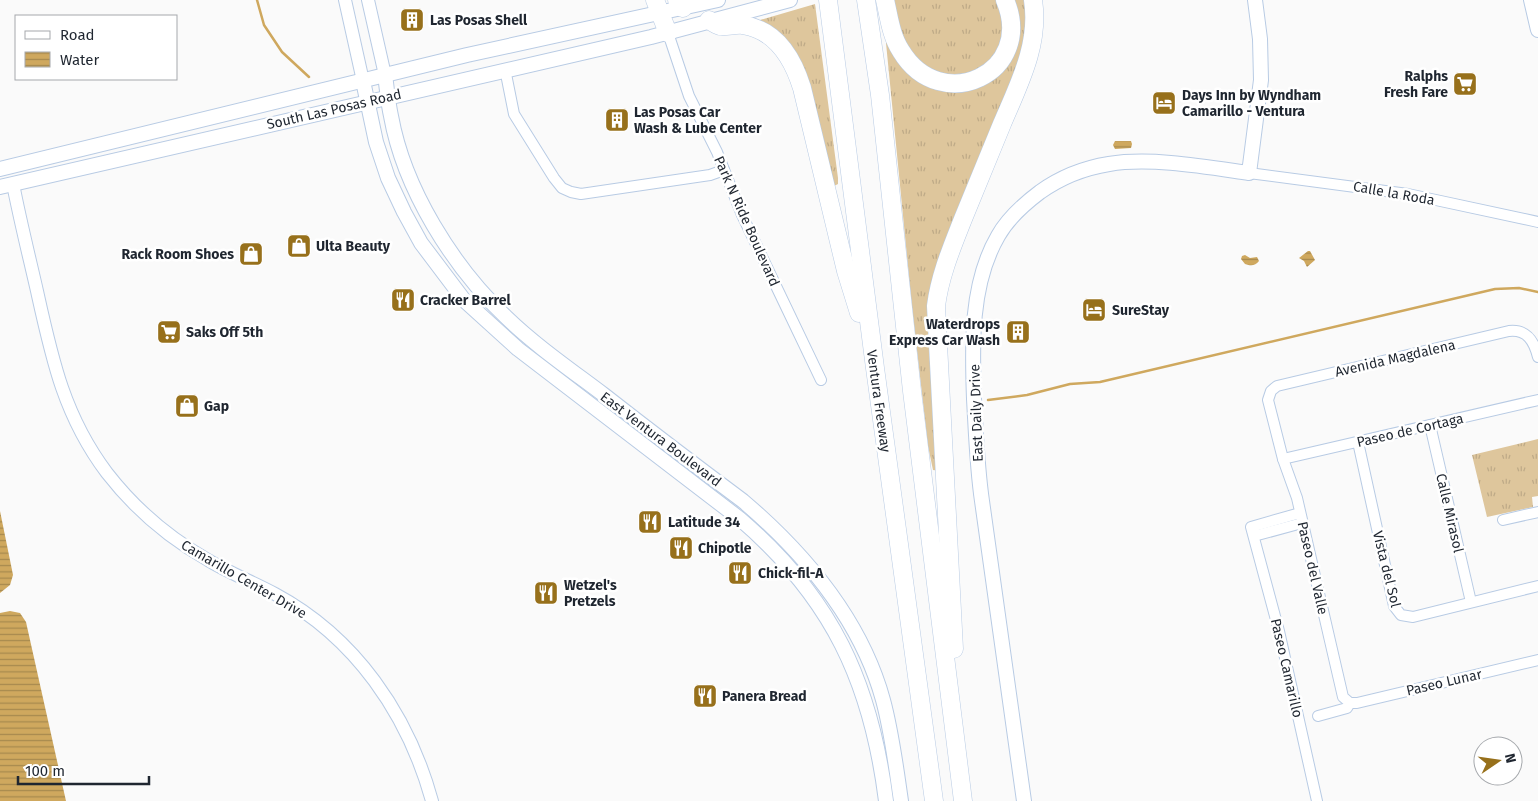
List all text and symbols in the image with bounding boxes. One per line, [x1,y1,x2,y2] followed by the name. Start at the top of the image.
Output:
[399,7,425,33] building icon: Las Posas Shell
[430,12,528,29] place label: Las Posas Shell
[15,15,178,80] legend
[60,26,95,44] text: Road
[60,51,99,69] text: Water
[1384,68,1448,101] place label: Ralphs Fresh Fare
[1452,71,1478,97] supermarket icon: Ralphs Fresh Fare
[265,86,403,133] street label: South Las Posas Road
[1182,87,1321,120] place label: Days Inn by Wyndham Camarillo - Ventura
[1151,90,1177,116] hotel icon: Days Inn by Wyndham Camarillo - Ventura
[634,104,762,137] place label: Las Posas Car Wash & Lube Center
[604,107,630,133] building icon: Las Posas Car Wash & Lube Center
[710,153,783,289] street label: Park N Ride Boulevard
[1352,178,1436,209] street label: Calle la Roda
[286,233,312,259] shop icon: Ulta Beauty
[316,238,391,255] place label: Ulta Beauty
[238,241,264,267] shop icon: Rack Room Shoes
[121,246,234,263] place label: Rack Room Shoes
[390,287,416,313] restaurant icon: Cracker Barrel
[420,292,511,309] place label: Cracker Barrel
[1081,297,1107,323] hotel icon: SureStay
[1112,302,1170,319] place label: SureStay
[889,316,1000,349] place label: Waterdrops Express Car Wash
[156,319,182,345] supermarket icon: Saks Off 5th
[1005,319,1031,345] building icon: Waterdrops Express Car Wash
[186,324,263,341] place label: Saks Off 5th
[1333,336,1457,381] street label: Avenida Magdalena
[863,349,894,454] street label: Ventura Freeway
[966,364,987,462] street label: East Daily Drive
[597,388,724,490] street label: East Ventura Boulevard
[174,393,200,419] shop icon: Gap
[204,398,229,415] place label: Gap
[1355,410,1465,451] street label: Paseo de Cortaga
[1432,472,1467,554] street label: Calle Mirasol
[637,509,663,535] restaurant icon: Latitude 34
[668,514,740,531] place label: Latitude 34
[1294,520,1331,616] street label: Paseo del Valle
[1369,529,1404,609] street label: Vista del Sol
[668,535,694,561] restaurant icon: Chipotle
[178,537,310,622] street label: Camarillo Center Drive
[698,540,752,557] place label: Chipotle
[727,560,753,586] restaurant icon: Chick-fil-A
[758,565,824,582] place label: Chick-fil-A
[564,577,617,610] place label: Wetzel's Pretzels
[533,580,559,606] restaurant icon: Wetzel's Pretzels
[1267,617,1306,719] street label: Paseo Camarillo
[1405,665,1484,699] street label: Paseo Lunar
[692,683,718,709] restaurant icon: Panera Bread
[722,688,807,705] place label: Panera Bread
[1473,736,1523,786] north arrow
[1501,752,1520,765] text: N
[18,754,149,786] scale bar
[25,762,65,780] text: 100 m

